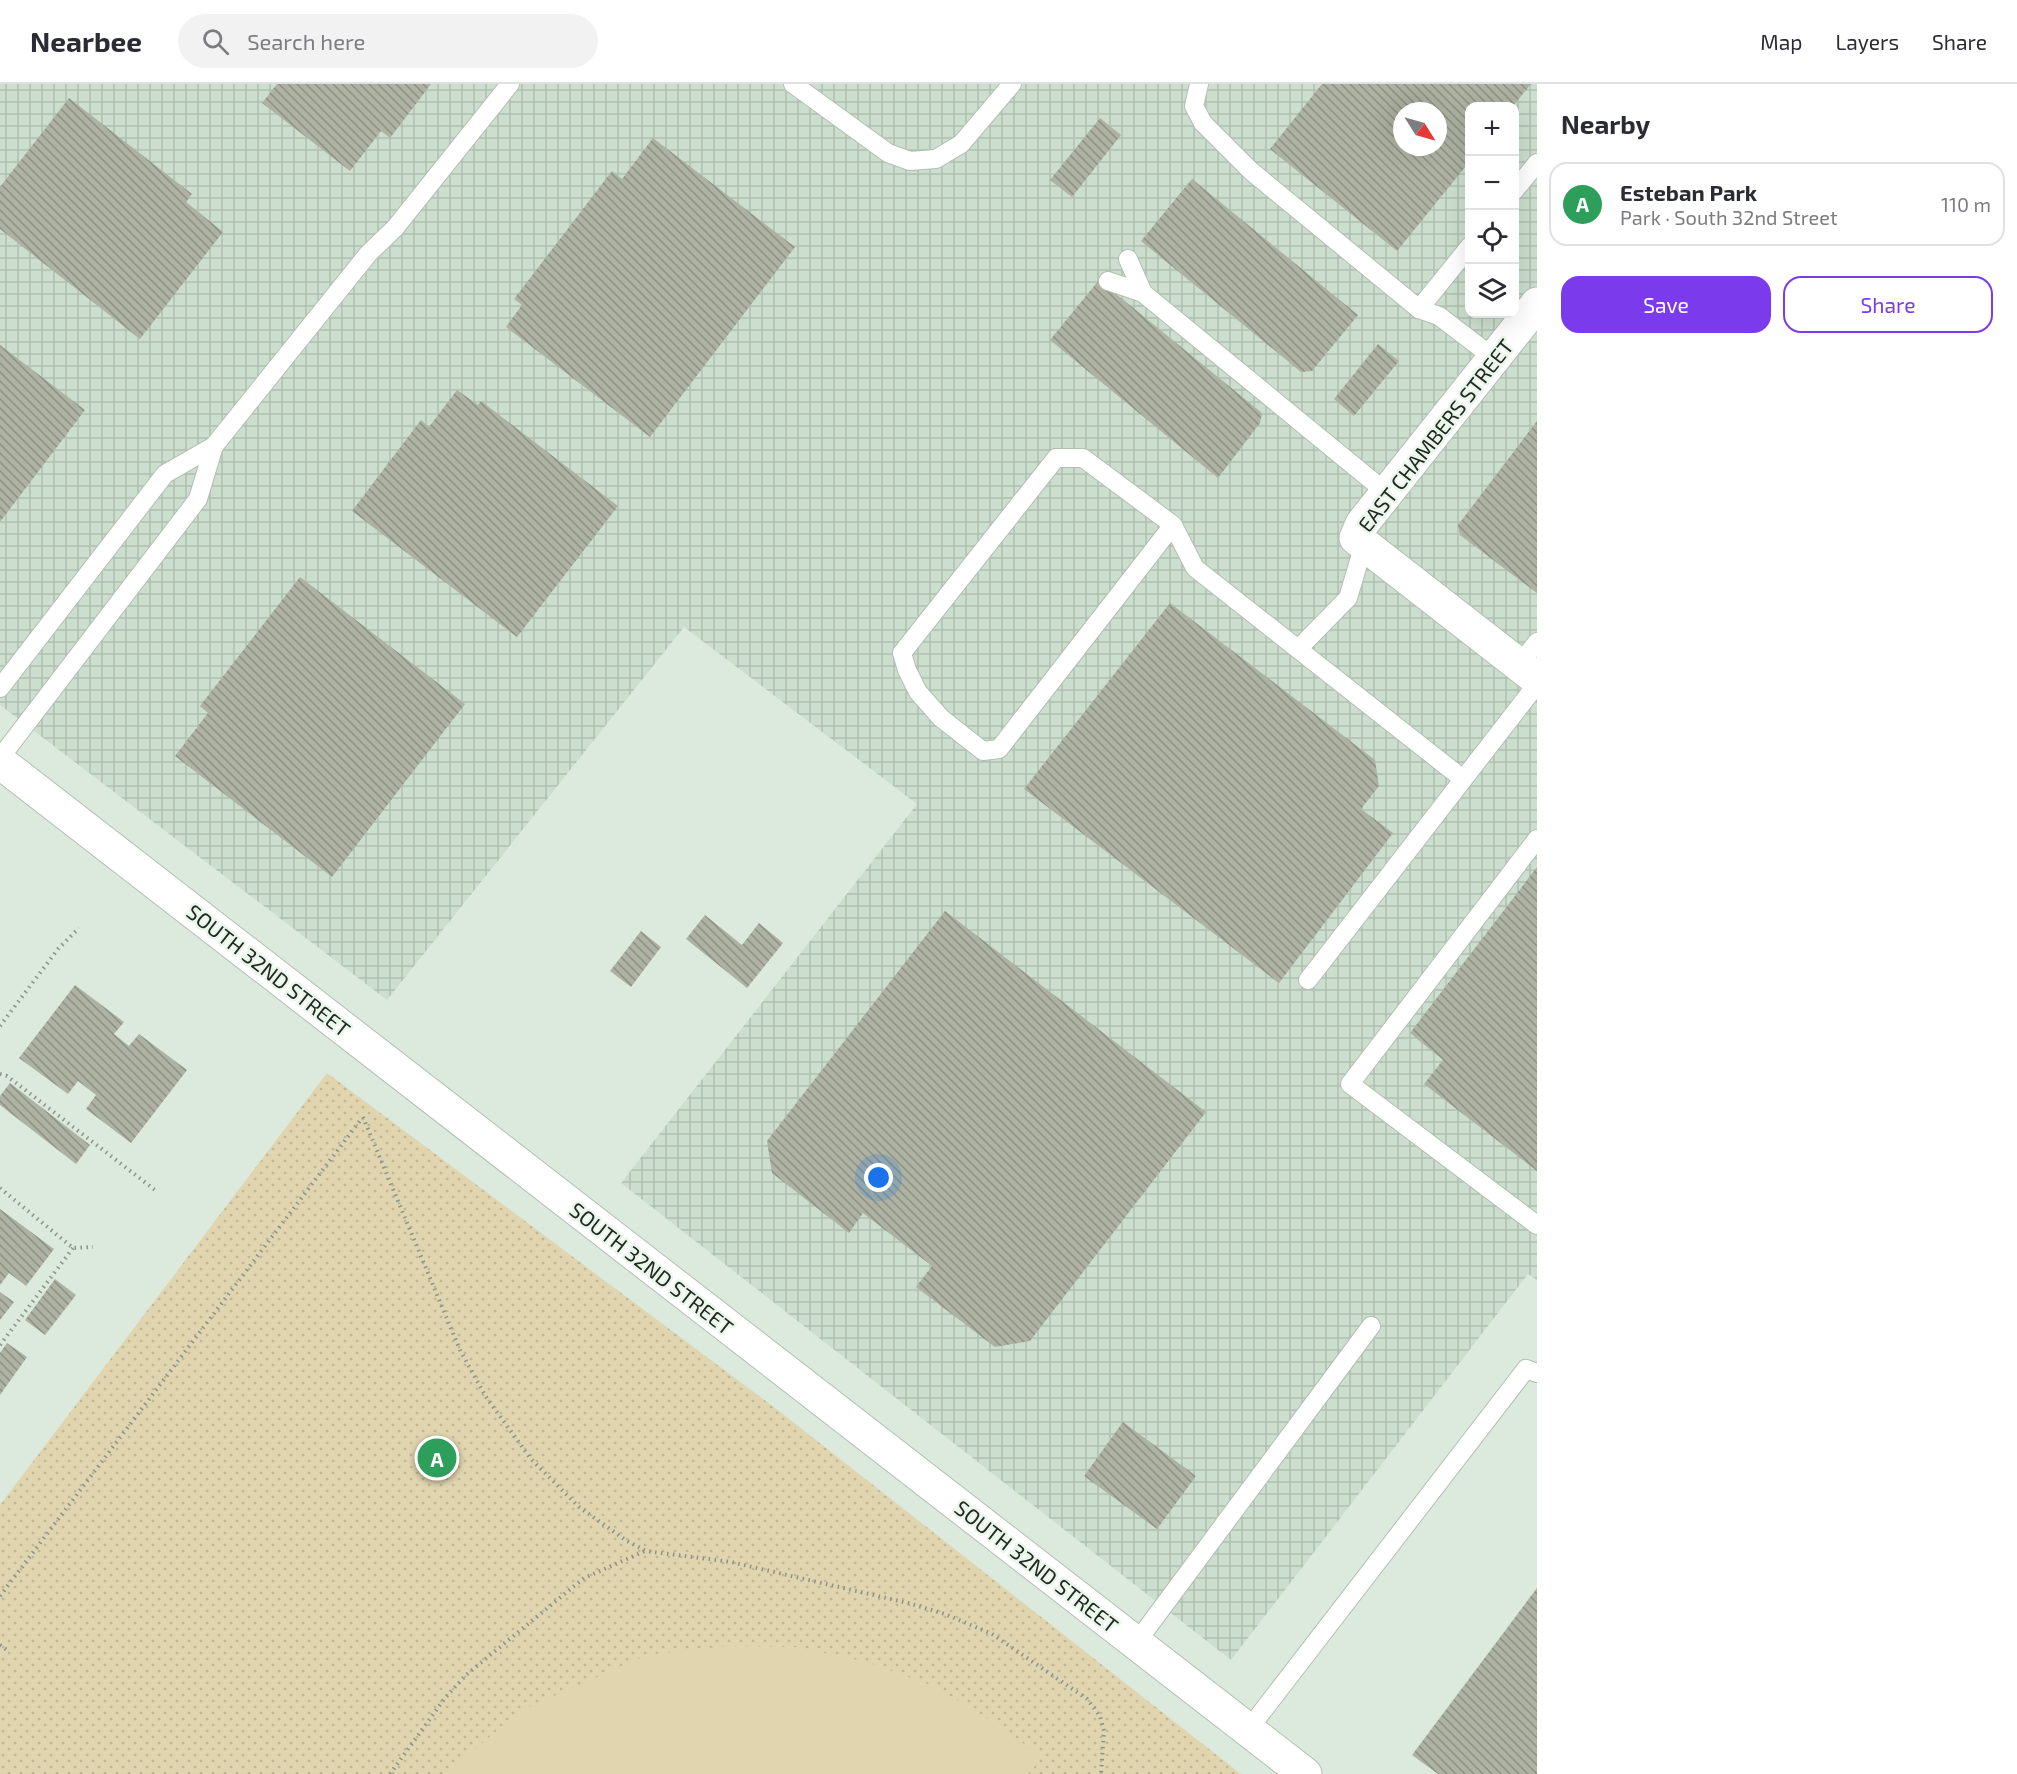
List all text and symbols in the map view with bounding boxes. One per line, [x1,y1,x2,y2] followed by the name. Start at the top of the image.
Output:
[178,14,598,68] search box
[30,24,142,58] text: Nearbee
[199,25,232,58] icon: search
[247,28,365,54] text: Search here
[1760,29,1802,54] text: Map
[1835,29,1899,54] text: Layers
[1932,29,1987,54] text: Share
[1393,102,1447,156] north arrow
[1465,102,1519,318] map controls
[1465,102,1519,156] button: +
[1561,108,1650,139] text: Nearby
[1465,156,1519,210] button: −
[1620,179,1757,205] text: Esteban Park
[1576,192,1589,216] text: A
[1941,192,1991,216] text: 110 m
[1620,205,1838,229] text: Park · South 32nd Street
[1465,210,1519,264] button: locate
[1465,264,1519,318] button: layers
[1561,276,1771,333] button: Save
[1783,276,1993,333] button: Share
[1352,334,1518,536] street label: EAST CHAMBERS STREET
[182,898,356,1042] street label: SOUTH 32ND STREET
[864,1163,893,1192] your location
[565,1196,739,1340] street label: SOUTH 32ND STREET
[418,1436,456,1480] pin: A
[950,1494,1124,1638] street label: SOUTH 32ND STREET

